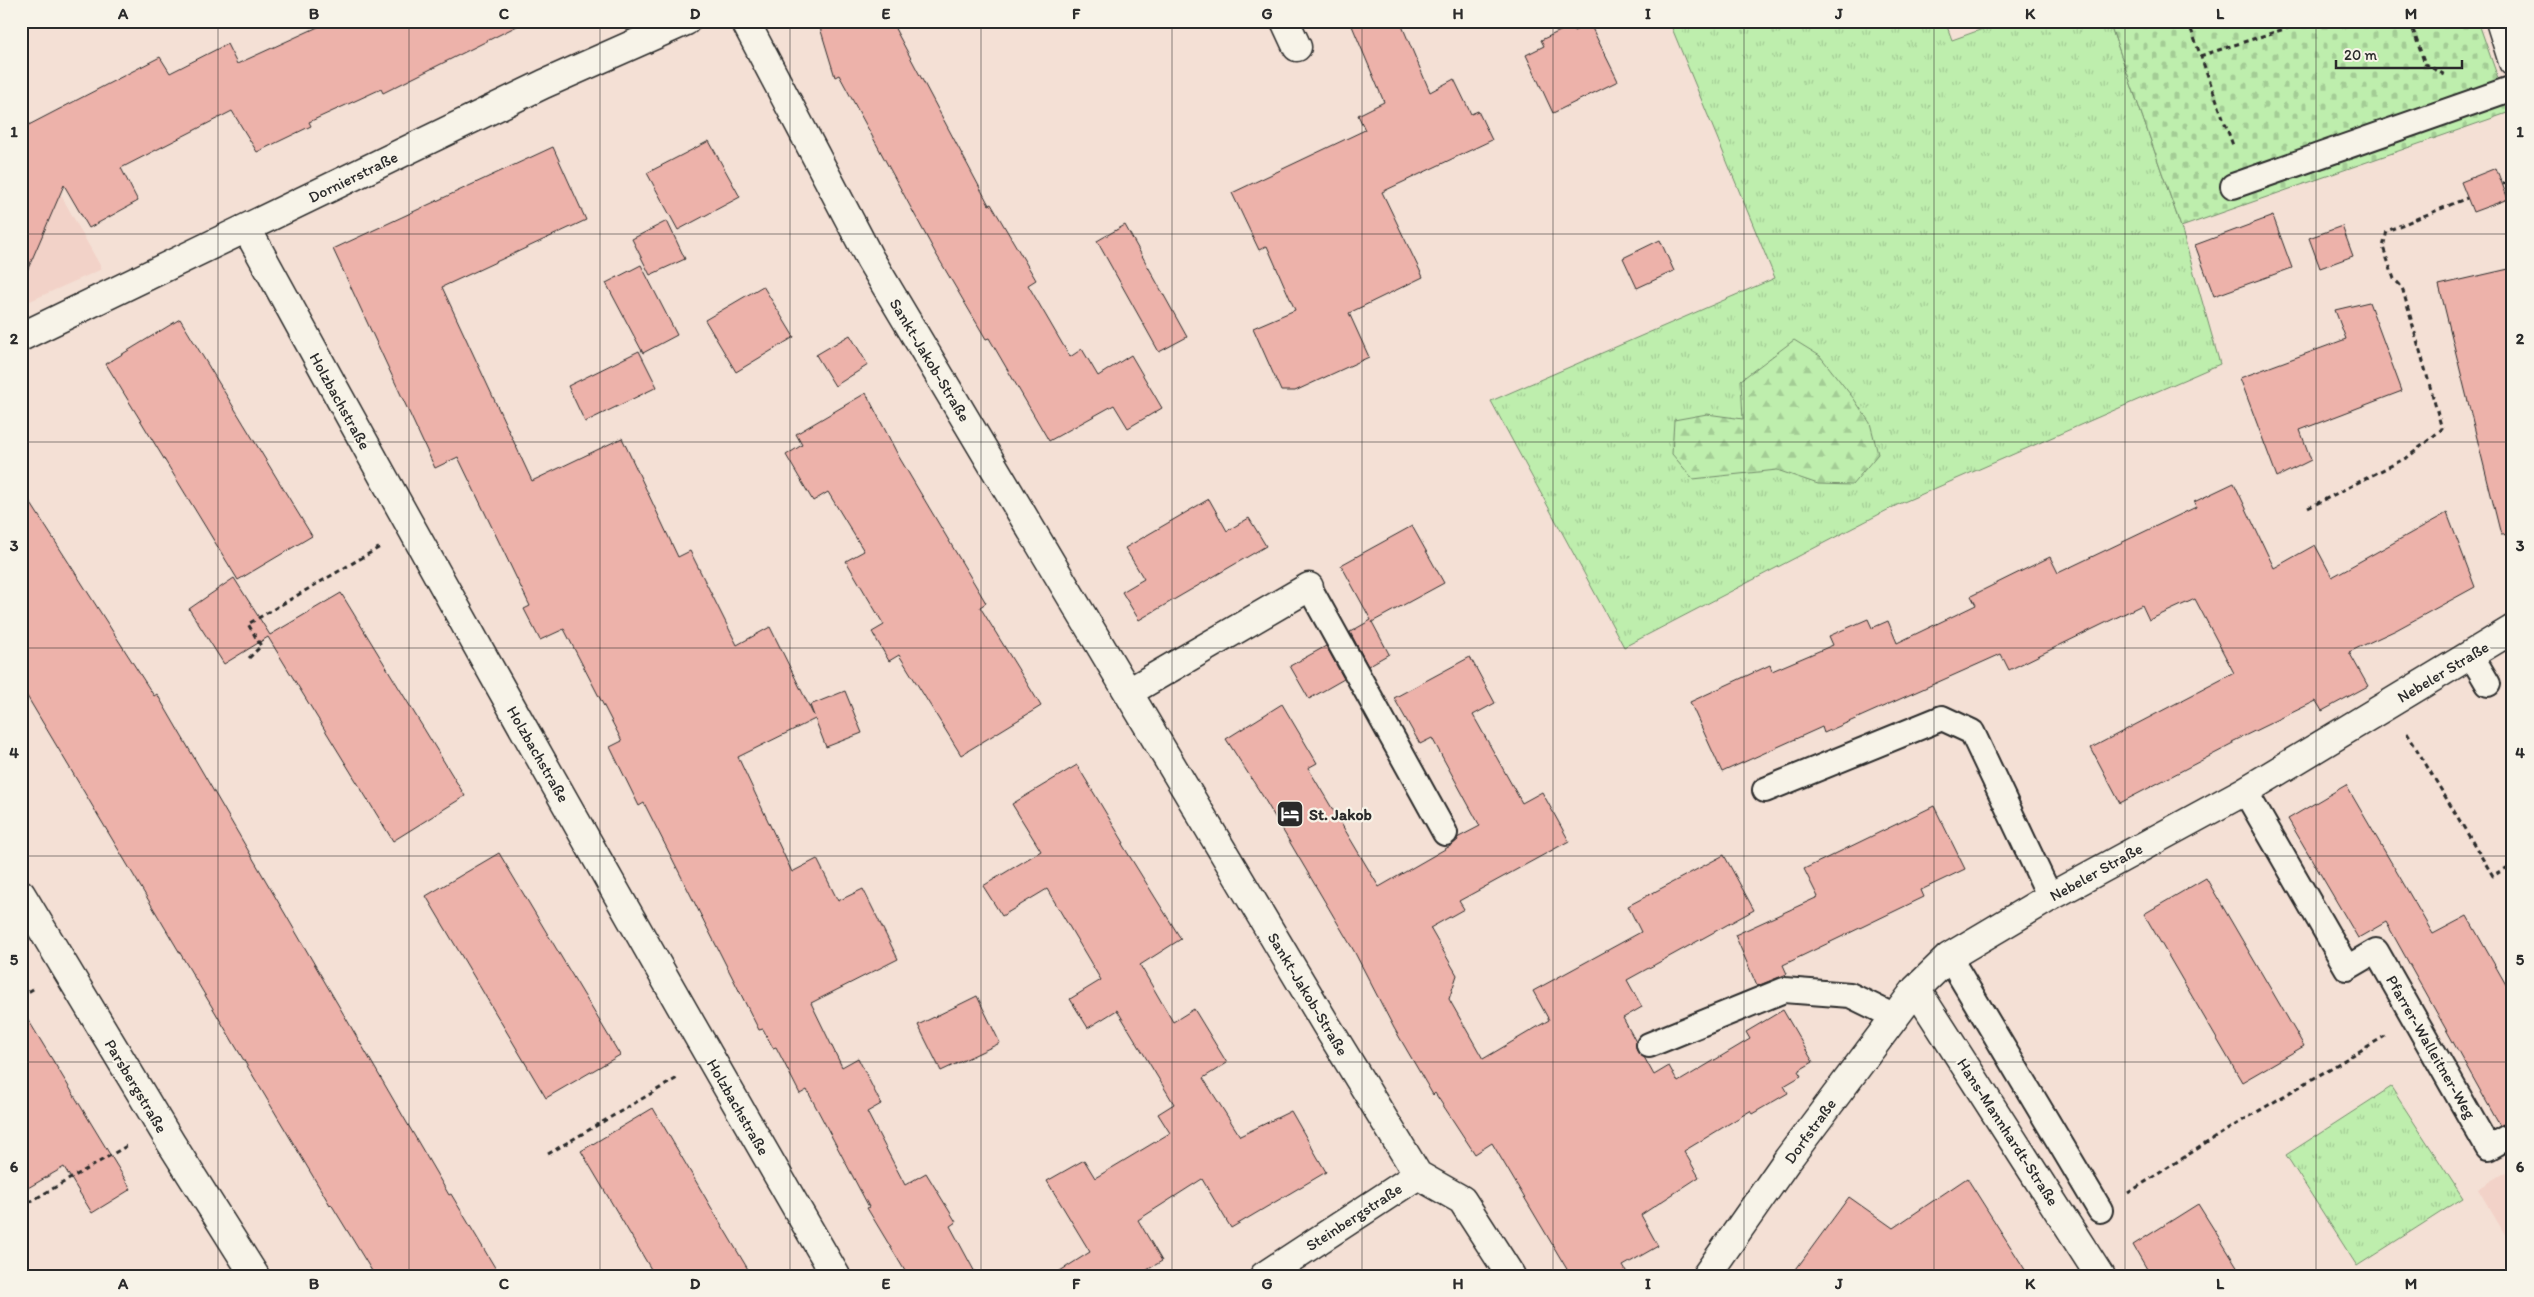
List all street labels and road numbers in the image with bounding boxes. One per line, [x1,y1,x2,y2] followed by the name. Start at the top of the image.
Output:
[305,147,401,207] street label: Dornierstraße
[886,295,974,425] street label: Sankt-Jakob-Straße
[306,349,374,453] street label: Holzbachstraße
[2394,637,2492,707] street label: Nebeler Straße
[503,702,573,806] street label: Holzbachstraße
[2046,839,2146,905] street label: Nebeler Straße
[1264,929,1352,1059] street label: Sankt-Jakob-Straße
[2382,972,2480,1123] street label: Pfarrer-Walleitner-Weg
[101,1036,171,1136] street label: Parsbergstraße
[703,1055,773,1159] street label: Holzbachstraße
[1953,1055,2063,1209] street label: Hans-Mannhardt-Straße
[1780,1095,1840,1167] street label: Dorfstraße
[1302,1179,1406,1255] street label: Steinbergstraße

